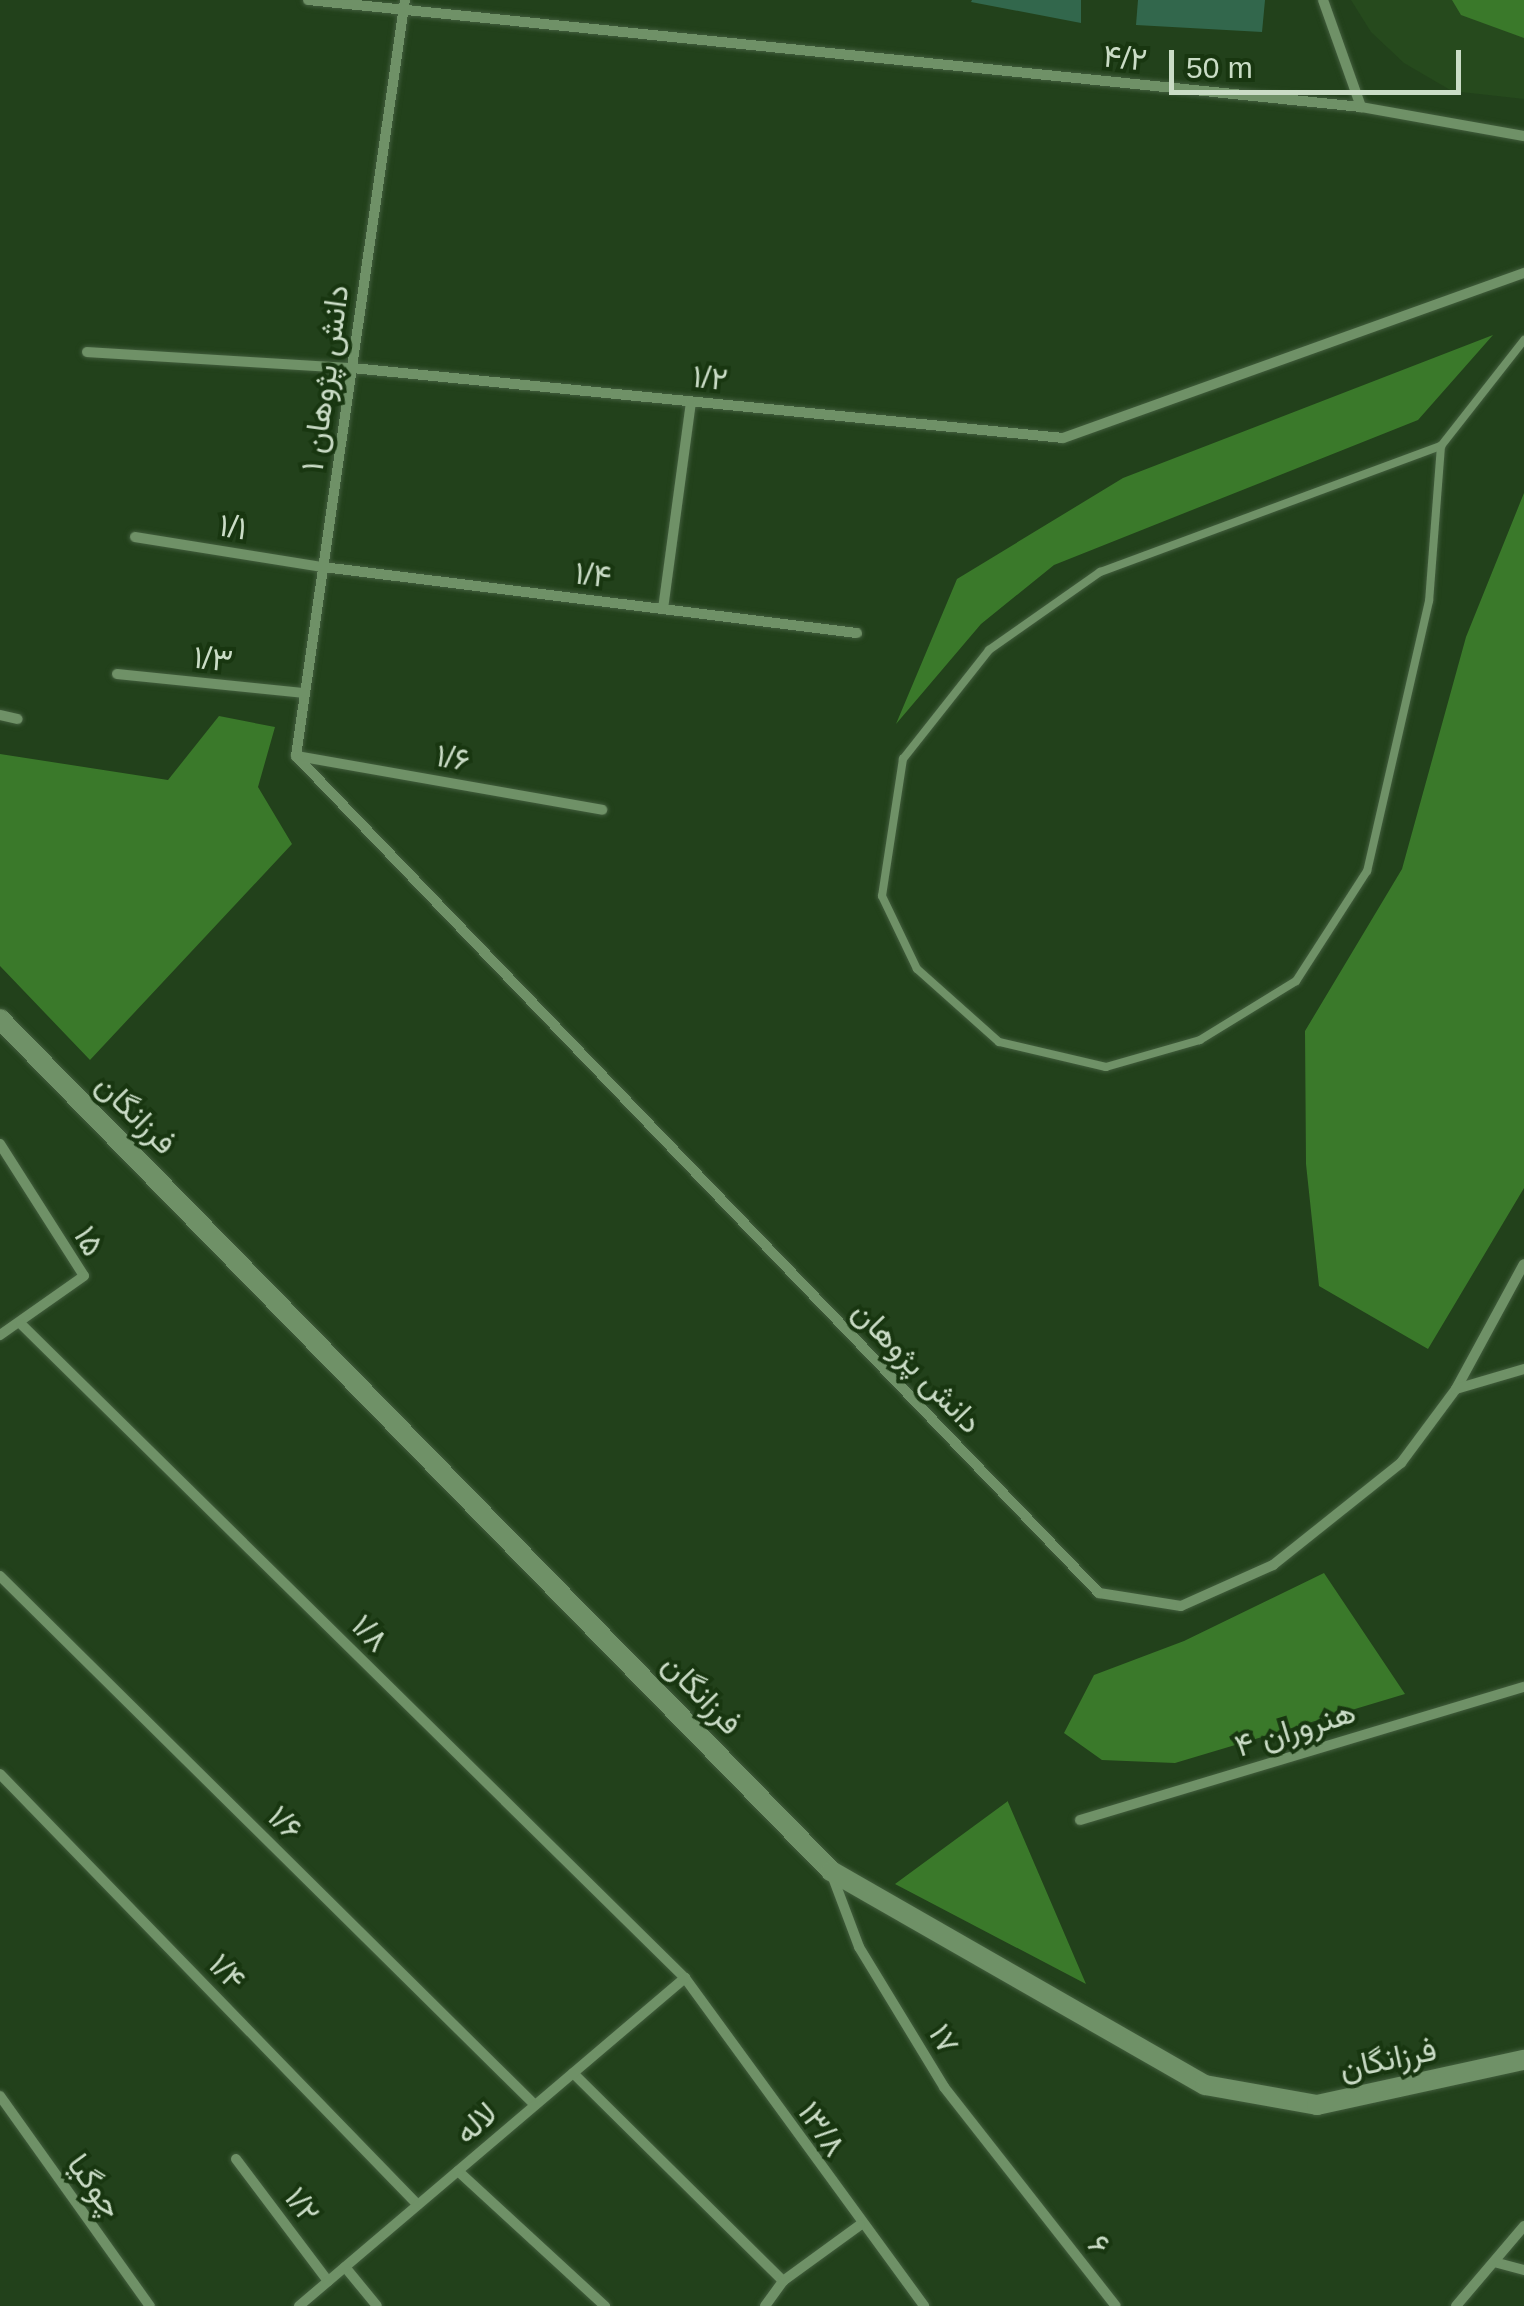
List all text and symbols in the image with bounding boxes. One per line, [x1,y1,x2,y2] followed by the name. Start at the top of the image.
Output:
[1174,30,1466,92] scale bar
[1101,37,1149,79] street label: ۴/۲
[1186,51,1253,84] text: 50 m
[293,282,357,474] street label: دانش پژوهان ۱
[691,357,729,399] street label: ۱/۲
[216,506,250,548] street label: ۱/۱
[573,554,613,596] street label: ۱/۴
[191,638,235,680] street label: ۱/۳
[433,736,473,780] street label: ۱/۶
[88,1066,184,1162] street label: فرزانگان
[65,1219,113,1263] street label: ۱۵
[844,1293,990,1441] street label: دانش پژوهان
[343,1606,397,1660] street label: ۱/۸
[654,1645,750,1743] street label: فرزانگان
[1230,1692,1360,1766] street label: هنروران ۴
[260,1798,310,1848] street label: ۱/۶
[201,1946,253,1998] street label: ۱/۴
[920,2017,968,2061] street label: ۱۷
[1336,2030,1440,2088] street label: فرزانگان
[447,2094,505,2152] street label: لاله
[790,2094,854,2164] street label: ۱۳/۸
[59,2146,131,2226] street label: چوگیا
[276,2180,328,2230] street label: ۱/۲
[1079,2227,1119,2263] street label: ۶

